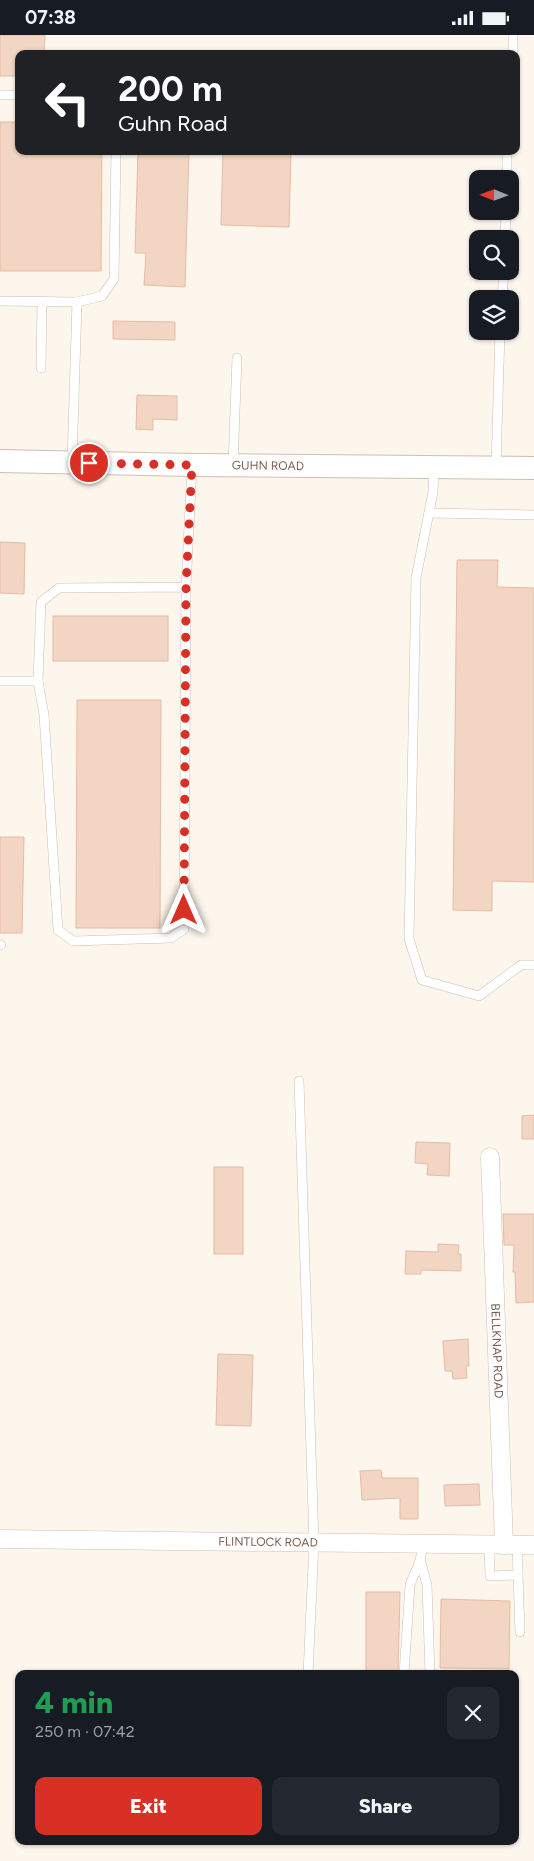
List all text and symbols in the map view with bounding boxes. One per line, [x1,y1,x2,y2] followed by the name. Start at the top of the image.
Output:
[25,6,76,29] text: 07:38
[118,68,222,110] text: 200 m
[35,70,100,135] icon: left
[118,110,228,137] text: Guhn Road
[469,170,519,220] north arrow
[469,170,519,340] map controls
[469,230,519,280] button: search
[469,290,519,340] button: layers
[68,442,110,484] pin
[75,449,103,477] icon: arrive
[232,458,304,473] street label: GUHN ROAD
[157,883,209,935] position arrow
[488,1303,506,1399] street label: BELLKNAP ROAD
[218,1534,318,1550] street label: FLINTLOCK ROAD
[35,1684,113,1721] text: 4 min
[447,1687,499,1739] button: close
[35,1722,135,1741] text: 250 m · 07:42
[35,1777,262,1835] button: Exit
[272,1777,499,1835] button: Share

